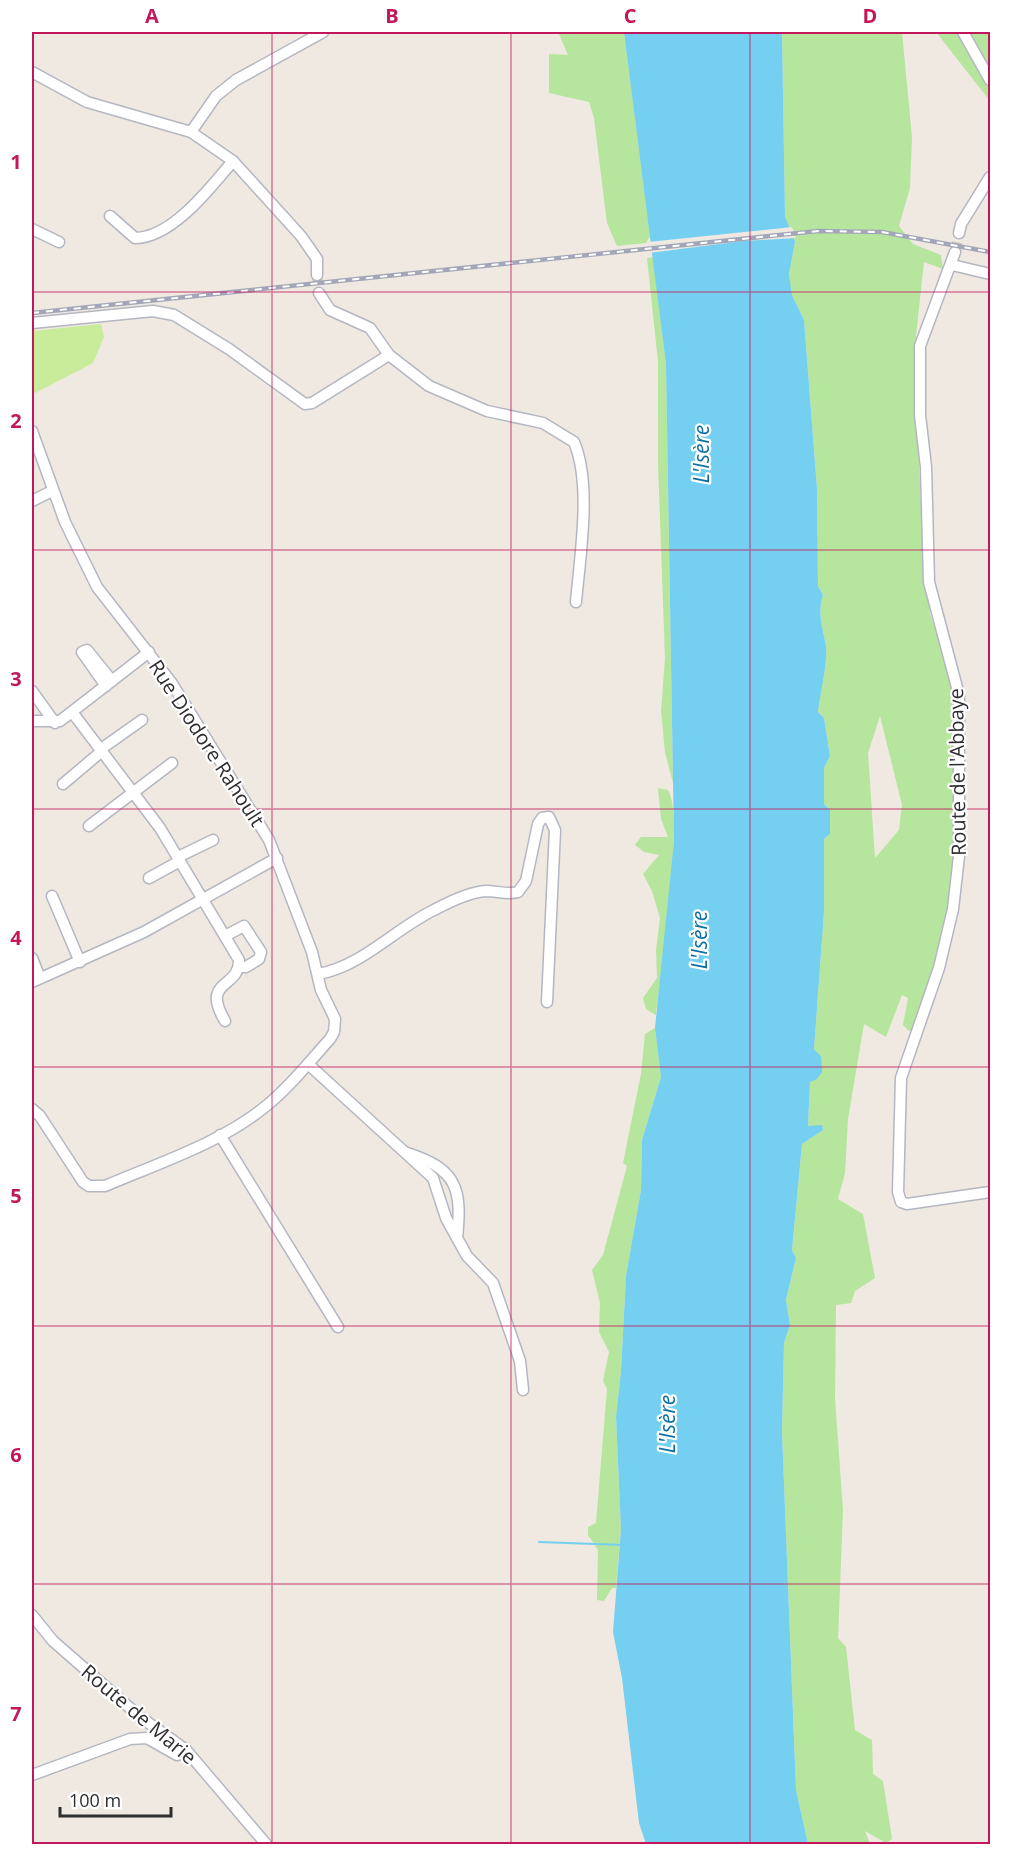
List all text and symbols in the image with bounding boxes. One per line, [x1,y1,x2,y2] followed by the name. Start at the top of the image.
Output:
[145,2,159,29] text: A
[385,2,399,29] text: B
[624,2,637,29] text: C
[863,2,877,29] text: D
[10,148,22,175] text: 1
[10,407,22,434] text: 2
[687,425,715,483] water label: L'Isère
[143,654,271,832] street label: Rue Diodore Rahoult
[10,665,22,692] text: 3
[942,688,972,856] street label: Route de l'Abbaye
[685,911,713,969] water label: L'Isère
[10,924,22,951] text: 4
[10,1182,22,1209] text: 5
[653,1395,681,1453] water label: L'Isère
[10,1441,22,1468] text: 6
[76,1658,202,1770] street label: Route de Marie
[10,1700,22,1727] text: 7
[60,1780,171,1818] scale bar
[69,1788,121,1812] text: 100 m

